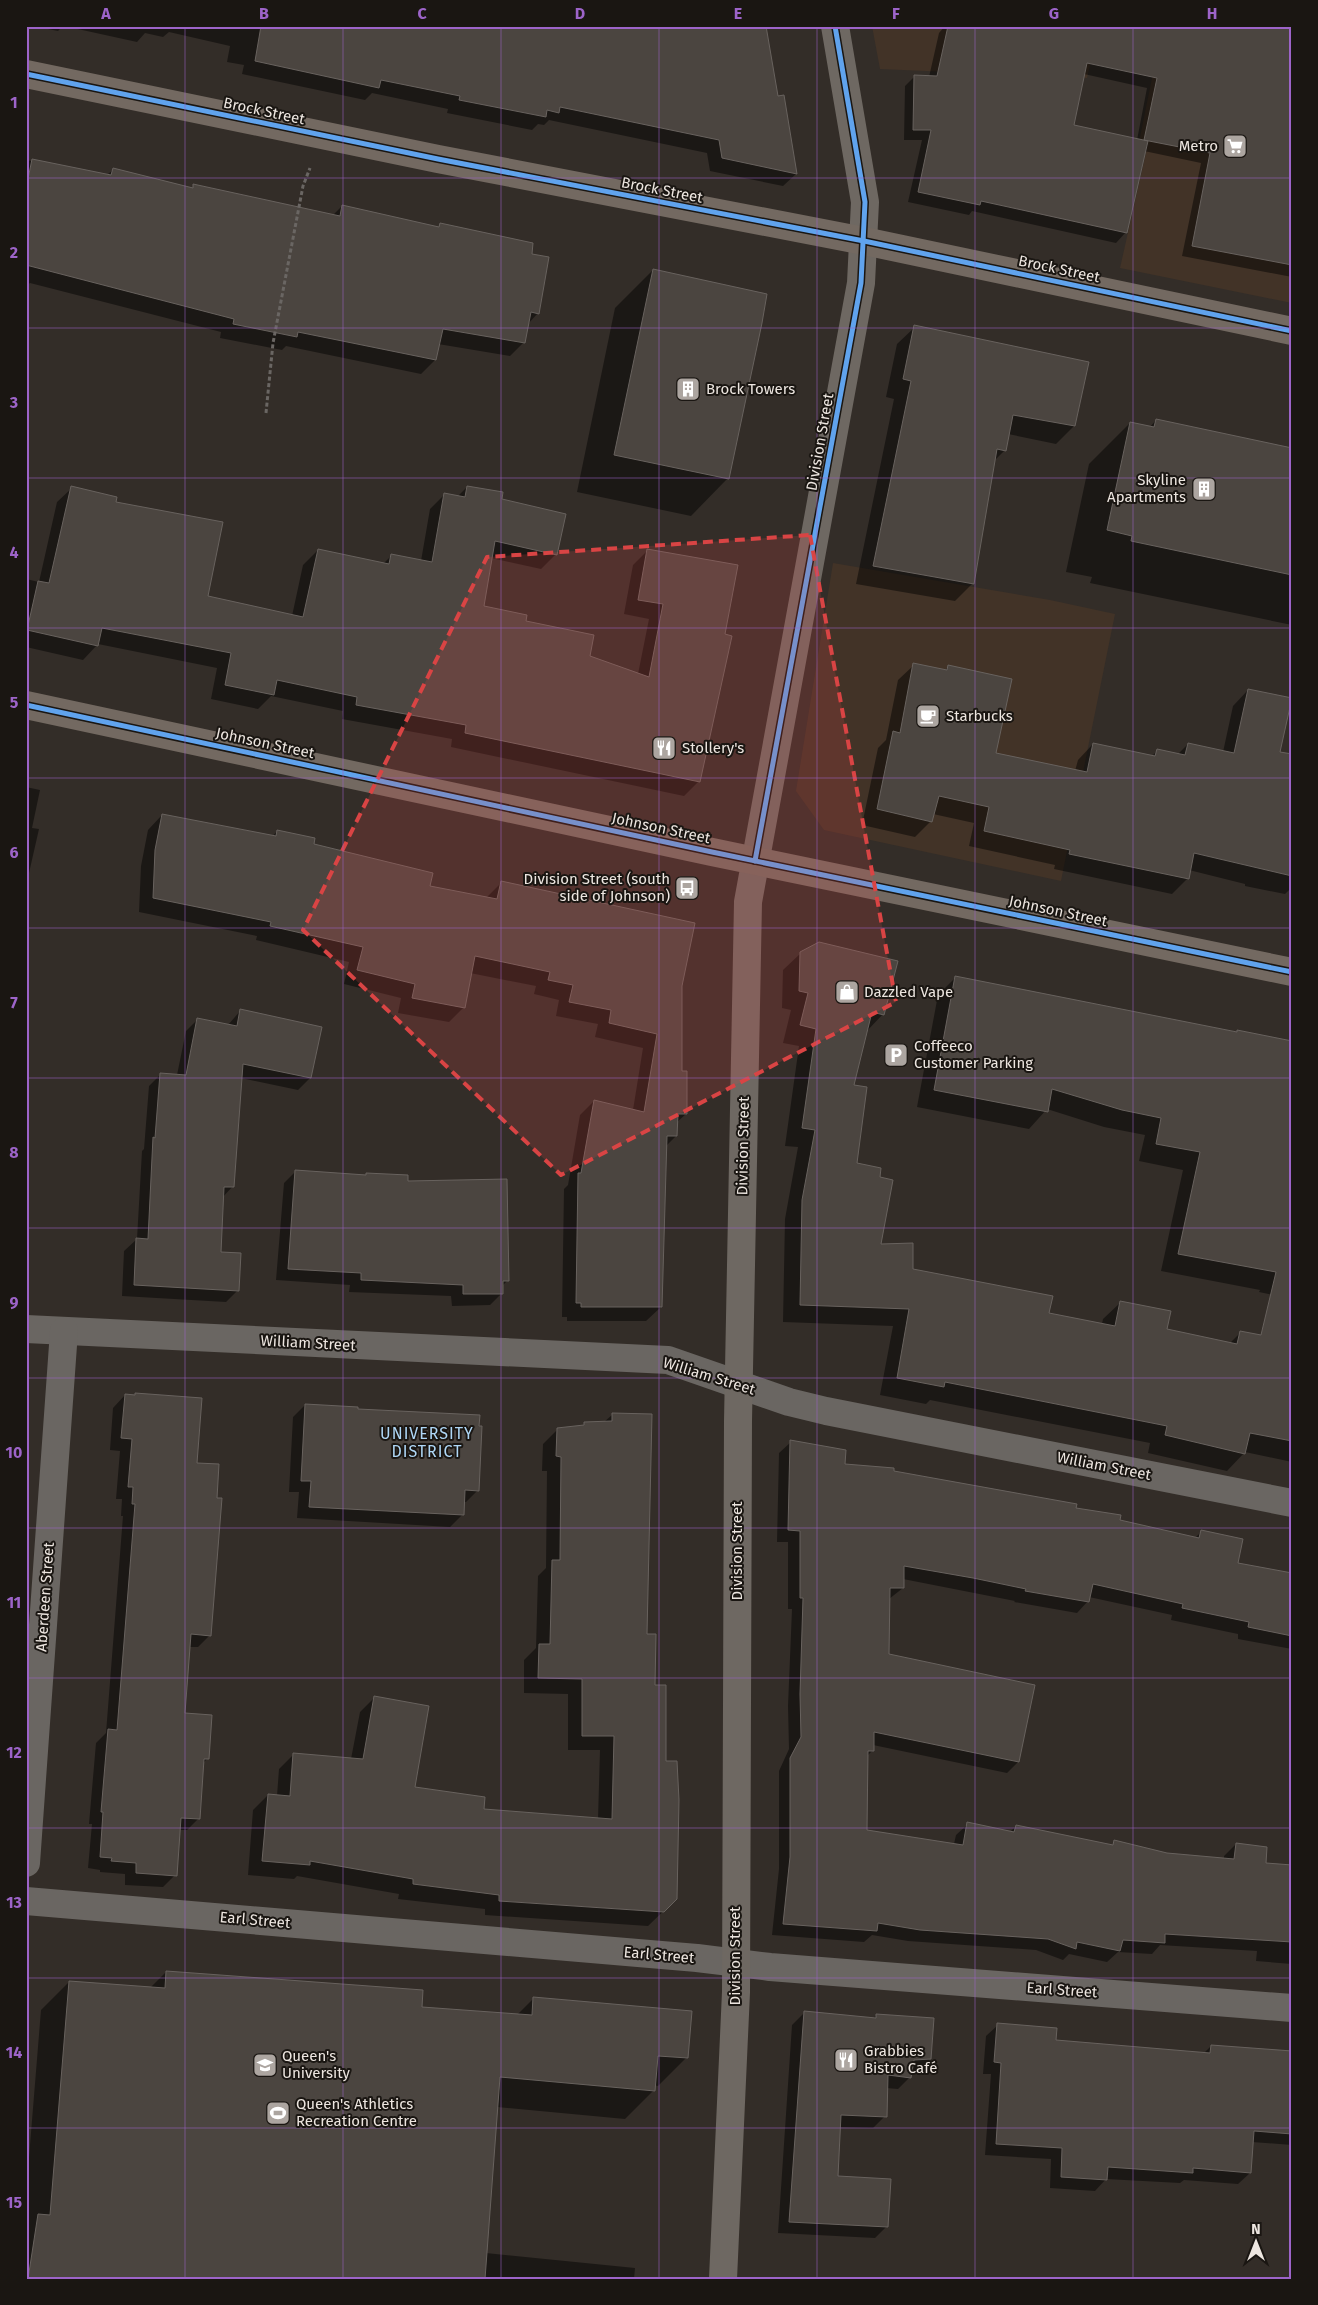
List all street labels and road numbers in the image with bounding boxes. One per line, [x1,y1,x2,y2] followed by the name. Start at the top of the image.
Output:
[222,94,307,129] street label: Brock Street
[620,173,705,207] street label: Brock Street
[1017,252,1102,287] street label: Brock Street
[803,391,838,492] street label: Division Street
[214,724,316,762] street label: Johnson Street
[610,809,712,847] street label: Johnson Street
[1007,892,1109,930] street label: Johnson Street
[733,1096,753,1196] street label: Division Street
[260,1332,357,1355] street label: William Street
[661,1353,758,1399] street label: William Street
[1055,1448,1153,1484] street label: William Street
[728,1501,746,1600] street label: Division Street
[32,1541,58,1652] street label: Aberdeen Street
[726,1906,744,2005] street label: Division Street
[219,1908,292,1932] street label: Earl Street
[623,1943,696,1967] street label: Earl Street
[1026,1979,1099,2001] street label: Earl Street

